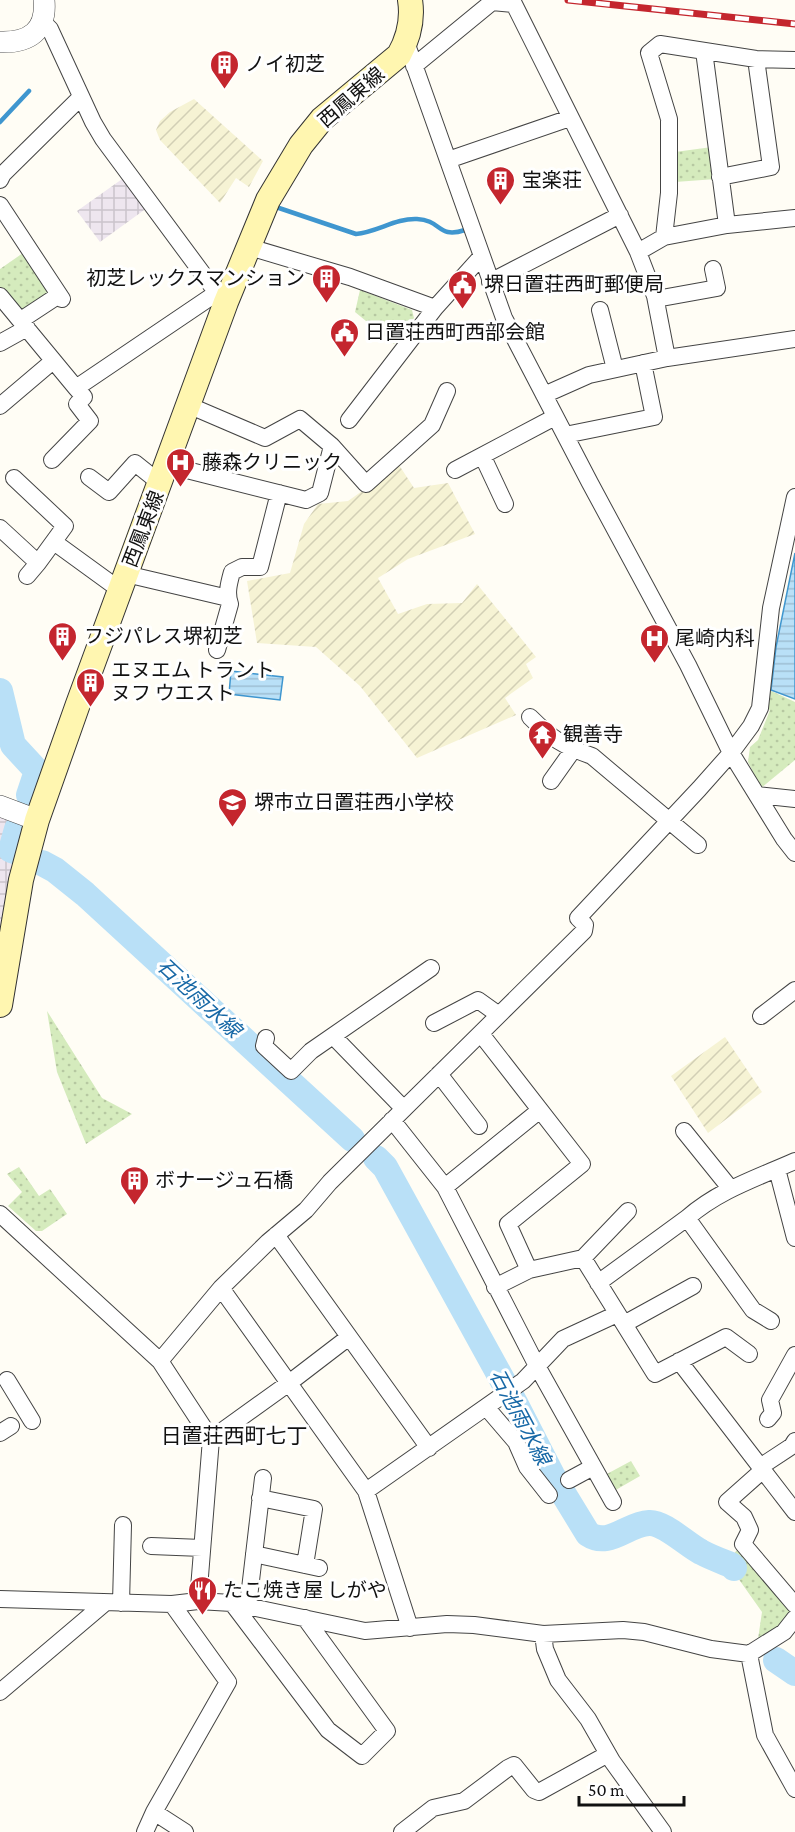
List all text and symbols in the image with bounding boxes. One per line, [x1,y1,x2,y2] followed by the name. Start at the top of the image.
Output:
[208,48,240,90] building icon: ノイ初芝
[245,53,325,75] place label: ノイ初芝
[314,62,388,132] street label: 西鳳東線
[485,164,517,206] building icon: 宝楽荘
[522,169,582,191] place label: 宝楽荘
[310,262,342,304] building icon: 初芝レックスマンション
[86,267,305,289] place label: 初芝レックスマンション
[447,268,479,310] public building icon: 堺日置荘西町郵便局
[484,273,664,295] place label: 堺日置荘西町郵便局
[328,316,360,358] public building icon: 日置荘西町西部会館
[365,321,545,343] place label: 日置荘西町西部会館
[165,446,197,488] hospital icon: 藤森クリニック
[202,451,342,473] place label: 藤森クリニック
[118,488,168,570] street label: 西鳳東線
[47,620,79,662] building icon: フジパレス堺初芝
[638,622,670,664] hospital icon: 尾崎内科
[84,625,243,647] place label: フジパレス堺初芝
[675,627,755,649] place label: 尾崎内科
[111,659,275,704] place label: エヌエム トラント ヌフ ウエスト
[74,666,106,708] building icon: エヌエム トラント ヌフ ウエスト
[526,718,558,760] temple icon: 観善寺
[563,723,623,745] place label: 観善寺
[217,786,249,828] school or university icon: 堺市立日置荘西小学校
[254,791,454,813] place label: 堺市立日置荘西小学校
[152,953,248,1045] water label: 石池雨水線
[118,1164,150,1206] building icon: ボナージュ石橋
[155,1169,293,1191] place label: ボナージュ石橋
[485,1365,557,1472] water label: 石池雨水線
[161,1424,308,1448] district label: 日置荘西町七丁
[186,1574,218,1616] restaurant icon: たこ焼き屋 しがや
[223,1579,387,1601] place label: たこ焼き屋 しがや
[579,1769,684,1807] scale bar
[588,1780,625,1800] text: 50 m

